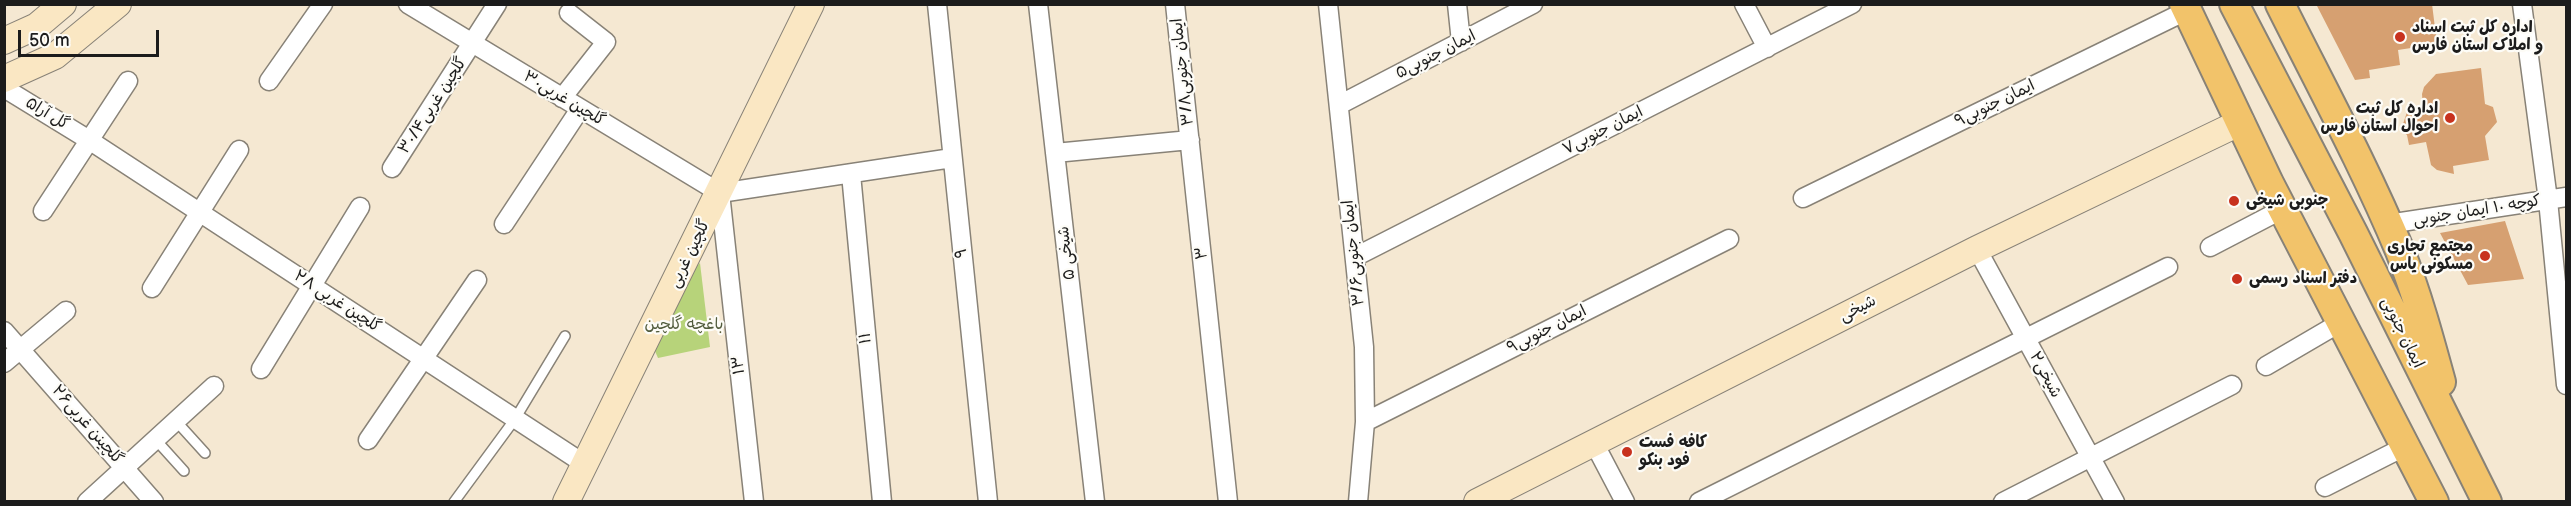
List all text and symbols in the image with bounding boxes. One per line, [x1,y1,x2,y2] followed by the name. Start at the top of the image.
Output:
[1168,17,1198,127] street label: ایمان جنوبی۳/۸
[21,18,162,56] scale bar
[2412,18,2543,56] place label: اداره کل ثبت اسناد و املاک استان فارس
[1393,27,1479,83] street label: ایمان جنوبی۵
[29,30,70,51] text: 50 m
[2393,30,2407,44] marker: اداره کل ثبت اسناد و املاک استان فارس
[395,54,471,158] street label: گلچین غربی۳۰/۴
[520,67,608,131] street label: گلچین غربی۳۰
[1952,76,2038,132] street label: ایمان جنوبی۹
[22,93,72,135] street label: گل آرا۵
[2321,99,2438,137] place label: اداره کل ثبت احوال استان فارس
[1560,103,1646,159] street label: ایمان جنوبی۷
[2443,111,2457,125] marker: اداره کل ثبت احوال استان فارس
[2246,191,2328,211] place label: جنوبی شیخی
[2412,191,2542,231] street label: کوچه ۱۰ ایمان جنوبی
[2227,194,2241,208] marker: جنوبی شیخی
[1339,199,1369,307] street label: ایمان جنوبی۳/۶
[665,217,715,291] street label: گلچین غربی
[1054,225,1080,281] street label: شیخی ۵
[2387,237,2473,275] place label: مجتمع تجاری مسکونی یاس
[1192,245,1212,261] street label: ۳
[952,247,972,259] street label: ۹
[2478,249,2492,263] marker: مجتمع تجاری مسکونی یاس
[290,267,384,337] street label: گلچین غربی ۲۸
[2249,269,2357,289] place label: دفتر اسناد رسمی
[2230,272,2244,286] marker: دفتر اسناد رسمی
[1836,292,1880,326] street label: شیخی
[2377,294,2427,372] street label: ایمان جنوبی
[1504,302,1590,358] street label: ایمان جنوبی۹
[645,315,723,335] park label: باغچه گلچین
[856,331,876,345] street label: ۱۱
[2025,349,2065,401] street label: شیخی۲
[728,355,750,375] street label: ۱۳
[47,381,127,469] street label: گلچینن غربی۲۶
[1639,433,1707,471] place label: کافه فست فود بنکو
[1620,445,1634,459] marker: کافه فست فود بنکو

